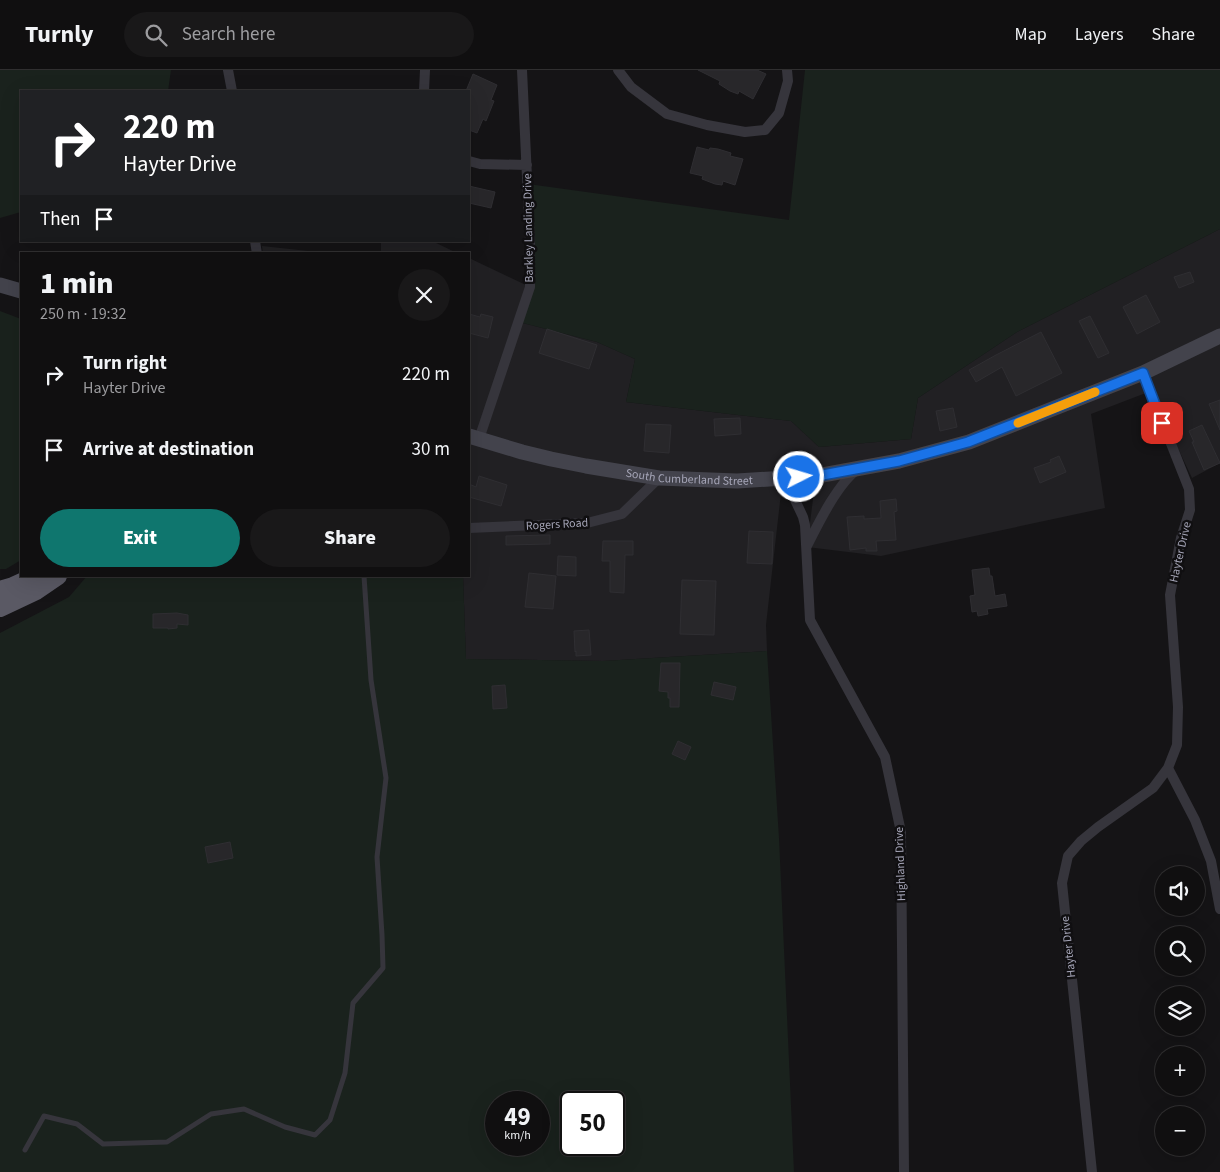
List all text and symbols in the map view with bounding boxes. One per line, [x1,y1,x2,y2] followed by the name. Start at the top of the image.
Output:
[124,12,474,57] search box
[25,17,94,52] text: Turnly
[142,21,170,49] icon: search
[182,21,275,48] text: Search here
[1015,22,1047,47] text: Map
[1075,22,1124,47] text: Layers
[1152,22,1195,47] text: Share
[123,102,215,152] text: 220 m
[40,110,105,175] icon: right
[123,148,236,180] text: Hayter Drive
[519,173,538,283] street label: Barkley Landing Drive
[90,205,118,233] icon: arrive
[40,206,80,233] text: Then
[40,262,114,305] text: 1 min
[398,269,450,321] button: close
[40,303,127,325] text: 250 m · 19:32
[83,350,167,377] text: Turn right
[40,361,68,389] icon: right
[402,361,450,388] text: 220 m
[83,377,166,399] text: Hayter Drive
[1141,402,1183,444] pin
[1148,409,1176,437] icon: arrive
[40,436,68,464] icon: arrive
[83,436,254,463] text: Arrive at destination
[412,436,450,463] text: 30 m
[772,450,824,502] position arrow
[624,465,753,490] street label: South Cumberland Street
[40,509,240,567] button: Exit
[250,509,450,567] button: Share
[525,514,589,535] street label: Rogers Road
[1165,520,1196,584] street label: Hayter Drive
[891,827,910,901] street label: Highland Drive
[1155,866,1205,1156] map controls
[1155,866,1205,916] button: sound
[1057,915,1080,979] street label: Hayter Drive
[1155,926,1205,976] button: search
[1155,986,1205,1036] button: layers
[1155,1046,1205,1096] button: +
[560,1091,625,1156] speed limit sign: 50
[504,1099,531,1135] text: 49
[1155,1106,1205,1156] button: −
[504,1127,531,1144] text: km/h

